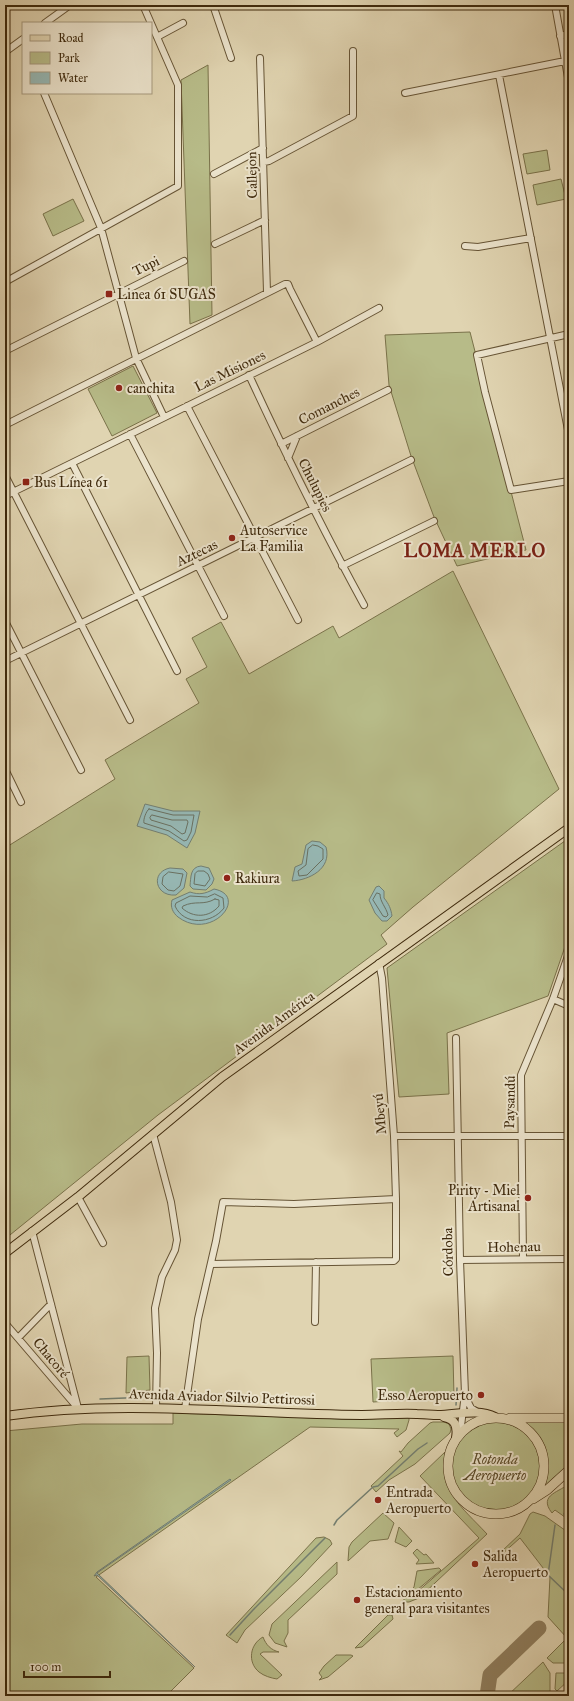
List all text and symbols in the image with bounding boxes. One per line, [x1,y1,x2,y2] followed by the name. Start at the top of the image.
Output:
[22,22,152,94] legend
[58,31,84,45] text: Road
[58,51,80,65] text: Park
[58,71,88,85] text: Water
[243,151,261,199] street label: Callejon
[130,252,162,280] street label: Tupi
[117,286,216,303] place label: Linea 61 SUGAS
[104,289,114,299] marker: Linea 61 SUGAS
[192,346,268,396] street label: Las Misiones
[127,380,175,397] place label: canchita
[114,383,124,393] marker: canchita
[296,383,362,429] street label: Comanches
[294,455,336,515] street label: Chulupies
[34,474,108,491] place label: Bus Línea 61
[21,477,31,487] marker: Bus Línea 61
[239,522,308,555] place label: Autoservice La Familia
[227,533,237,543] marker: Autoservice La Familia
[173,536,220,571] street label: Aztecas
[404,540,546,562] district label: LOMA MERLO
[235,870,280,887] place label: Rakiura
[222,873,232,883] marker: Rakiura
[229,988,318,1059] street label: Avenida América
[501,1075,519,1129] street label: Paysandú
[370,1092,390,1135] street label: Mbeyú
[448,1182,520,1215] place label: Pirity - Miel Artisanal
[523,1193,533,1203] marker: Pirity - Miel Artisanal
[439,1227,457,1277] street label: Córdoba
[487,1238,541,1256] street label: Hohenau
[29,1334,73,1382] street label: Chacoré
[128,1385,316,1409] street label: Avenida Aviador Silvio Pettirossi
[377,1387,473,1404] place label: Esso Aeropuerto
[476,1390,486,1400] marker: Esso Aeropuerto
[462,1451,526,1485] park label: Rotonda Aeropuerto
[385,1484,451,1517] place label: Entrada Aeropuerto
[373,1495,383,1505] marker: Entrada Aeropuerto
[482,1548,548,1581] place label: Salida Aeropuerto
[470,1559,480,1569] marker: Salida Aeropuerto
[365,1584,490,1617] place label: Estacionamiento general para visitantes
[352,1595,362,1605] marker: Estacionamiento general para visitantes
[24,1653,110,1679] scale bar
[30,1660,61,1674] text: 100 m

